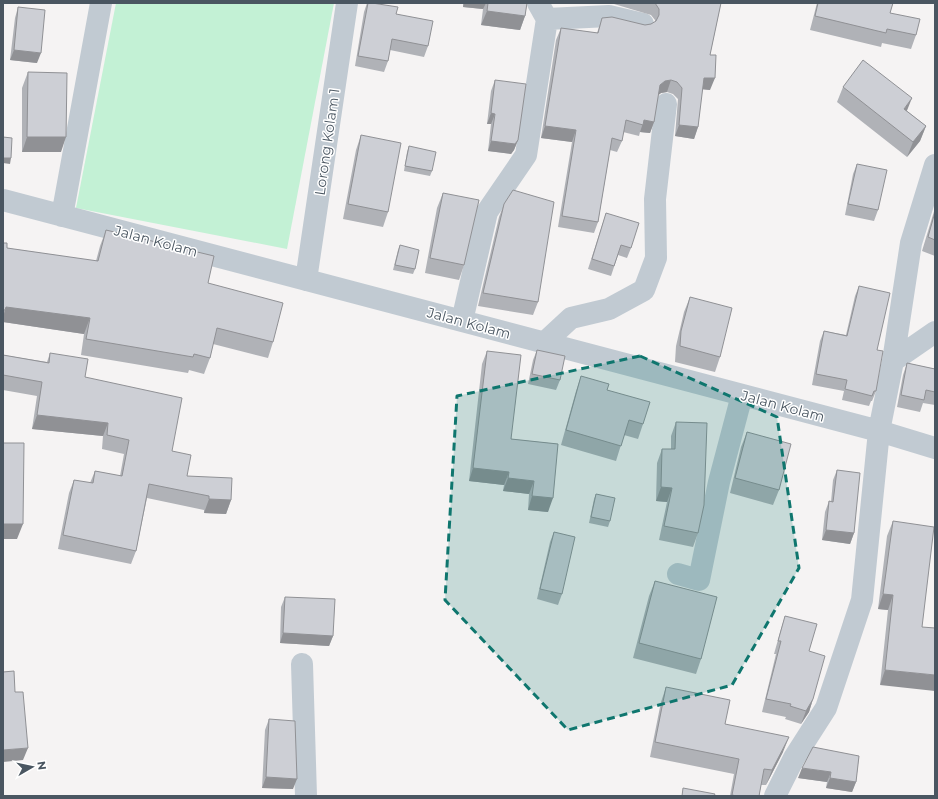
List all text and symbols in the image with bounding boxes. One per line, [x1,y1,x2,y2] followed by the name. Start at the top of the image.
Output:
[311,87,343,197] street label: Lorong Kolam 1
[111,221,200,261] street label: Jalan Kolam
[424,303,513,343] street label: Jalan Kolam
[738,386,827,426] street label: Jalan Kolam
[12,747,52,787] north arrow
[34,760,49,771] text: N

